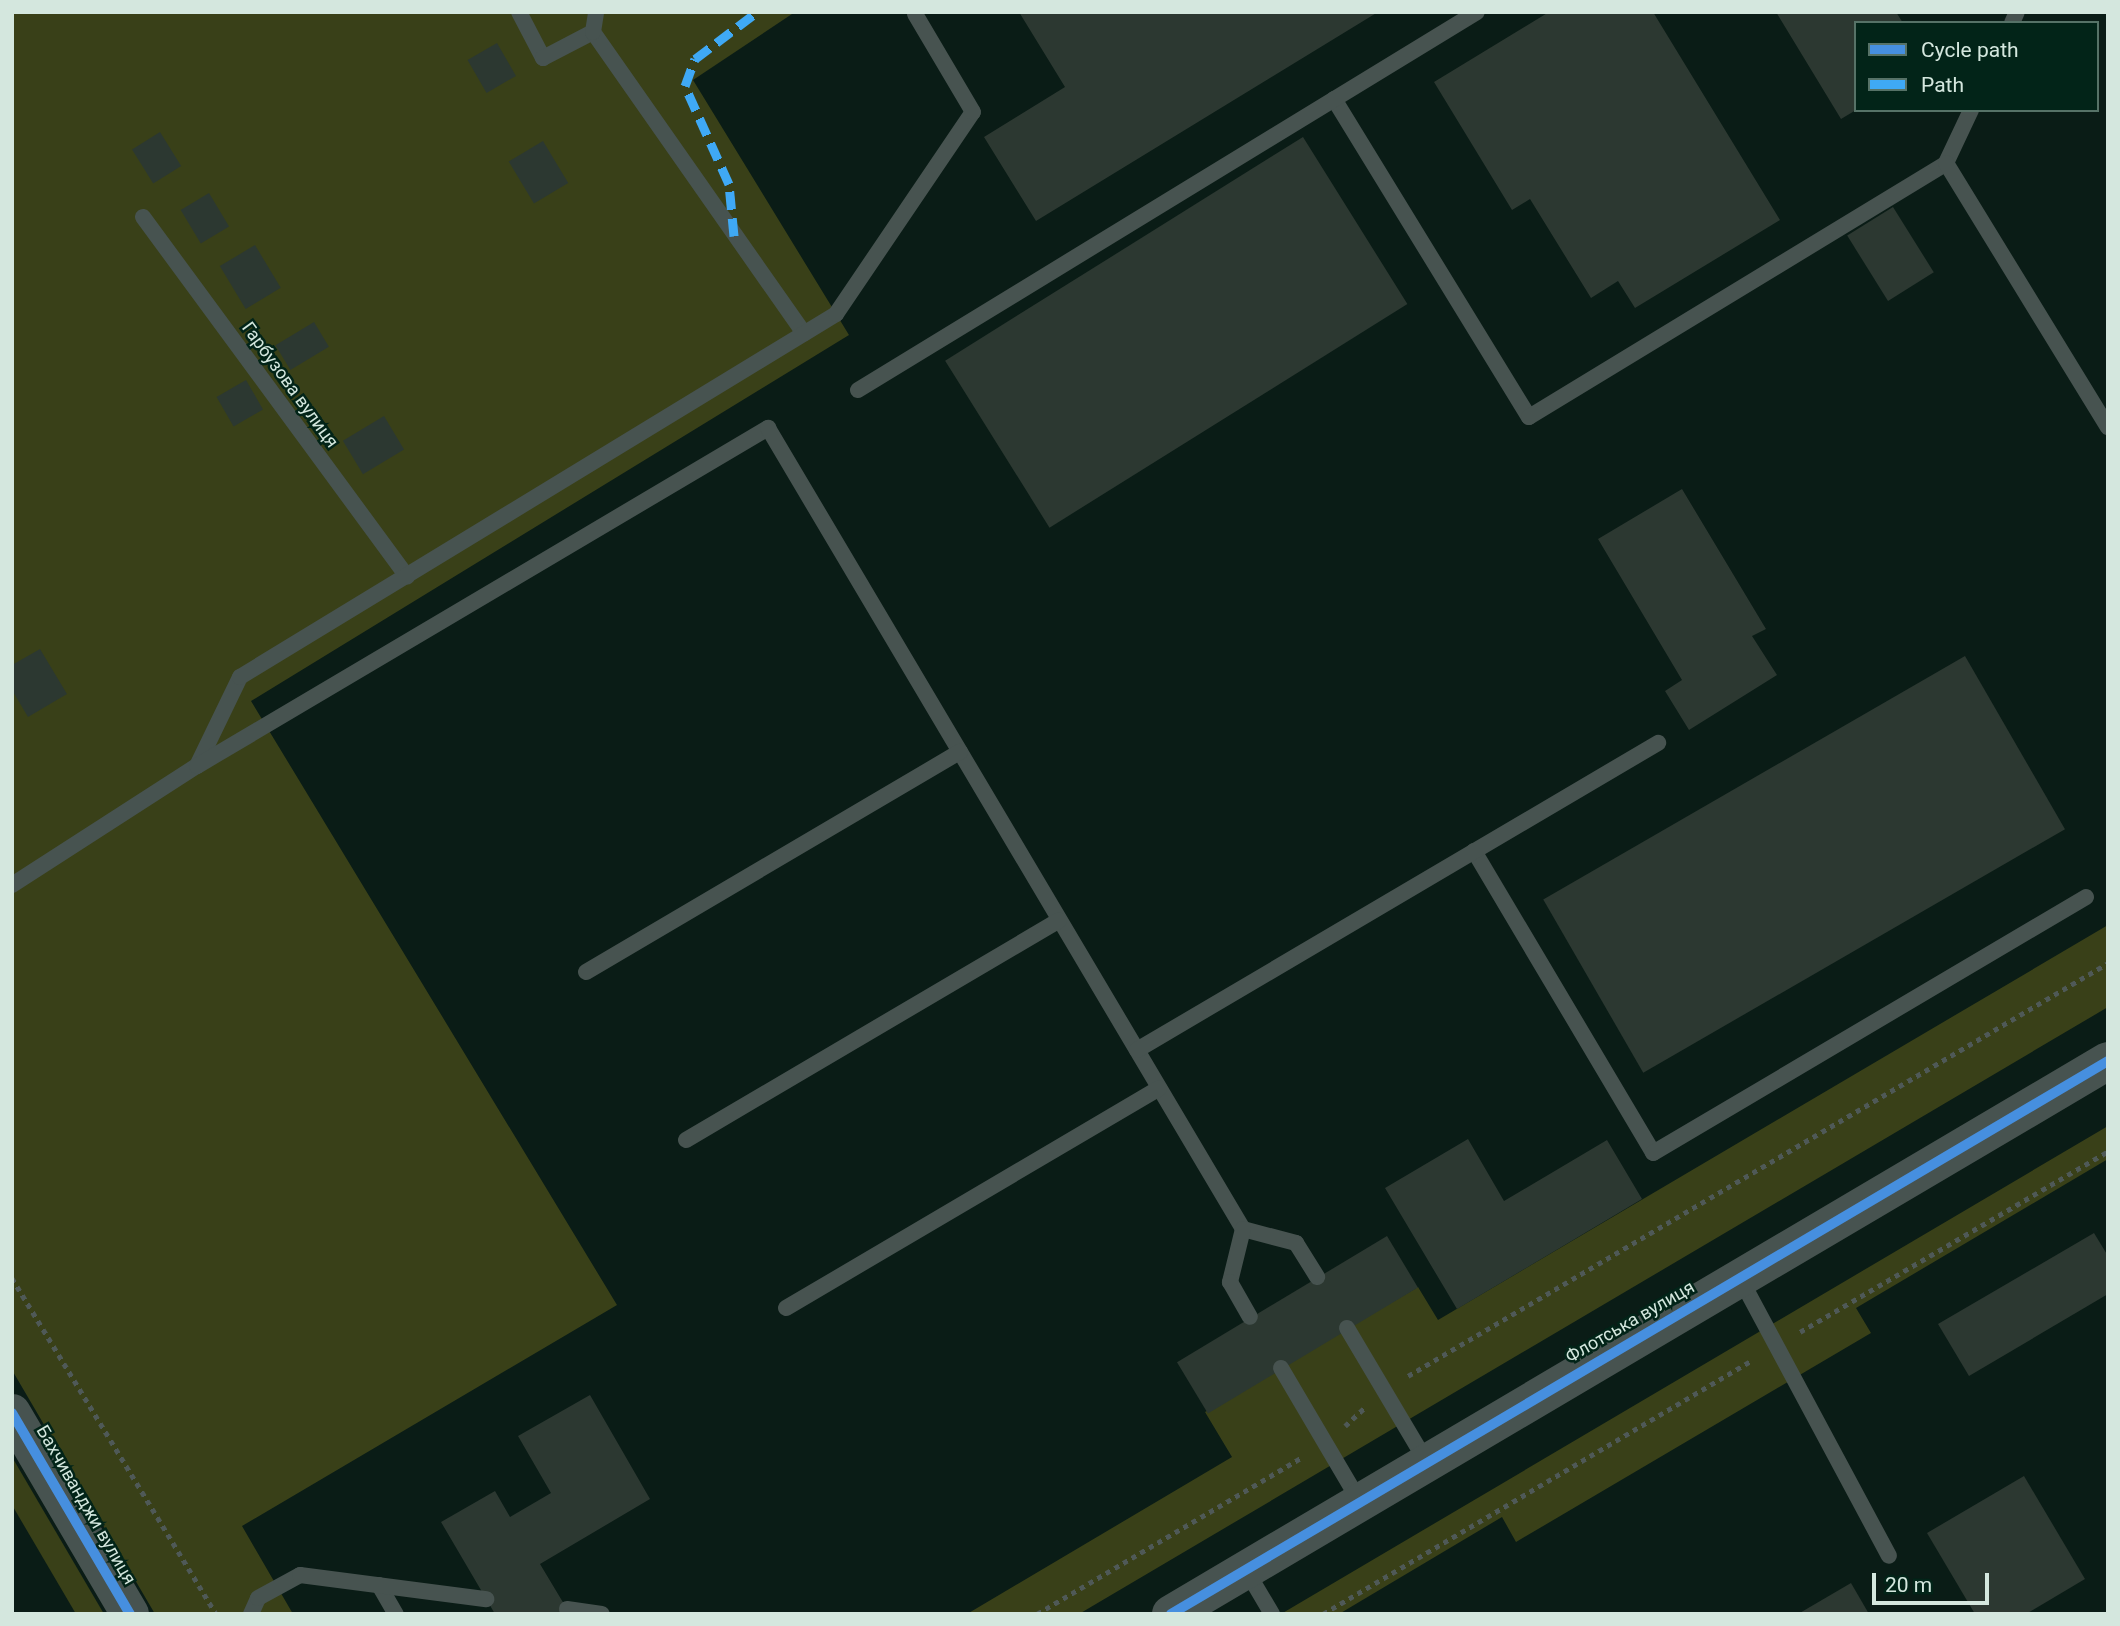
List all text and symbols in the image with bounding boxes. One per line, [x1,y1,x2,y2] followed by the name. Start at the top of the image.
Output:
[1854,21,2099,112] legend
[1921,38,2019,62] text: Cycle path
[1921,73,1964,97] text: Path
[237,318,343,452] street label: Гарбузова вулиця
[1562,1276,1698,1368] street label: Флотська вулиця
[32,1422,140,1588] street label: Бахчиванджи вулиця
[1875,1560,1992,1604] scale bar
[1885,1573,1932,1597] text: 20 m

